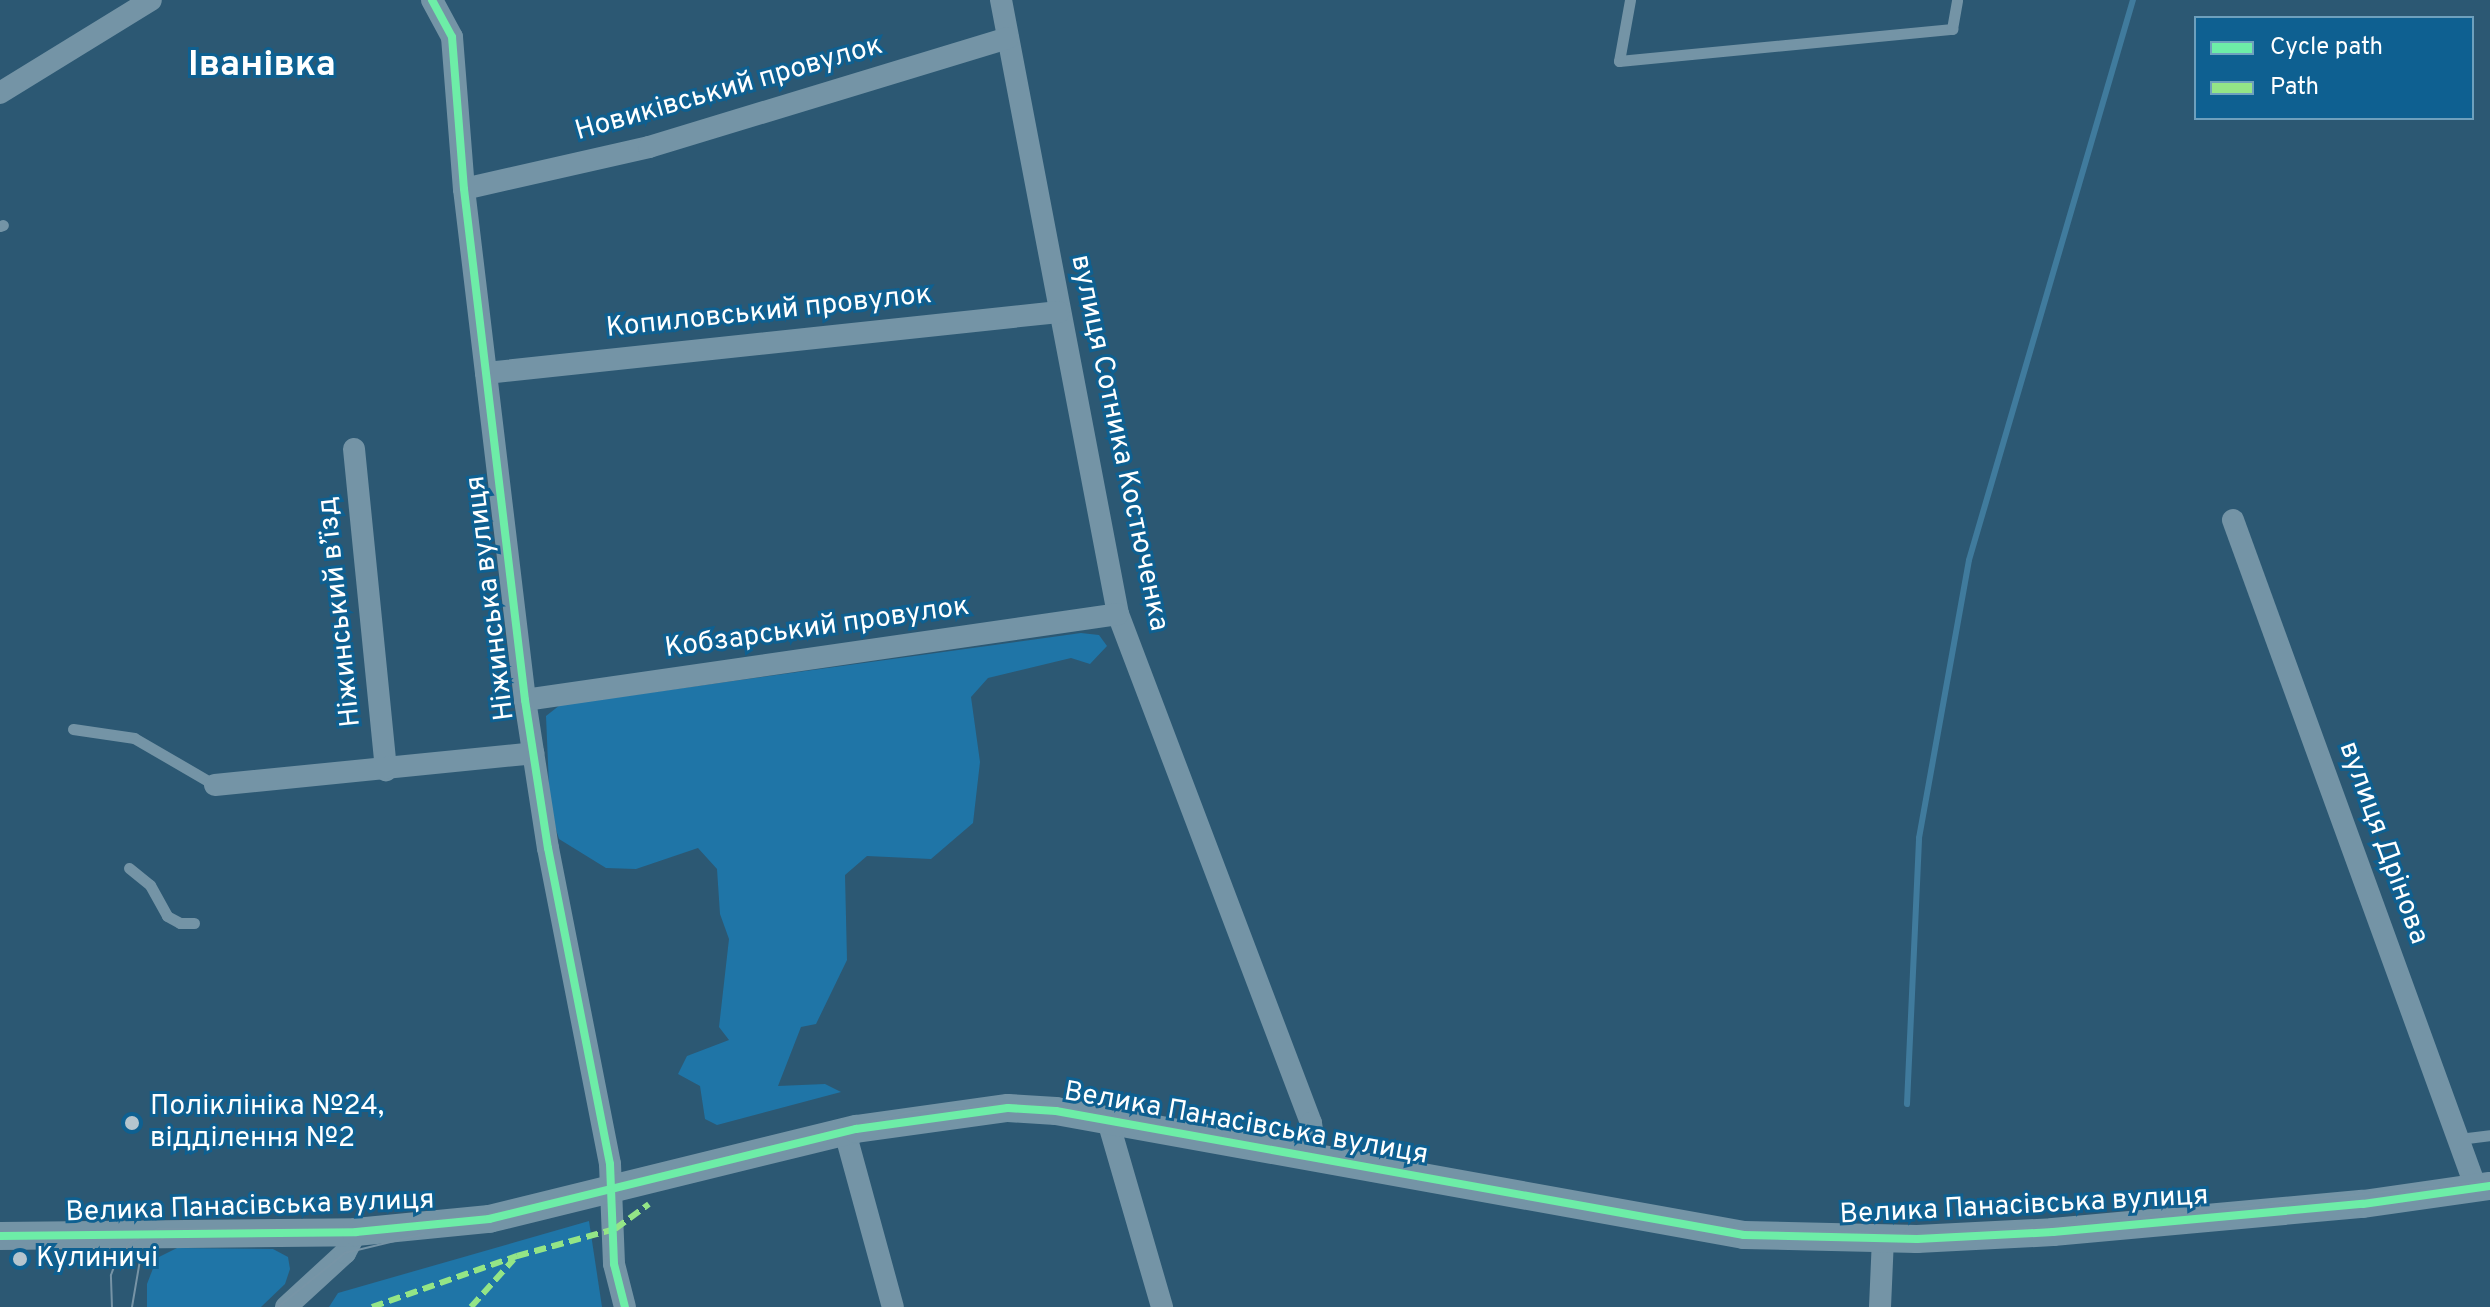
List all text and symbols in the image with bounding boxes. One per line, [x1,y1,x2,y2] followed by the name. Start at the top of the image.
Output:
[2194,16,2474,120] legend
[572,29,886,149] street label: Новиківський провулок
[2270,33,2383,63] text: Cycle path
[188,45,336,89] district label: Іванівка
[2270,73,2319,103] text: Path
[1063,252,1175,634] street label: вулиця Сотника Костюченка
[605,278,933,346] street label: Копиловський провулок
[459,474,523,722] street label: Ніжинська вулиця
[311,495,369,729] street label: Ніжинський в’їзд
[663,590,971,666] street label: Кобзарський провулок
[2331,737,2435,949] street label: вулиця Дрінова
[1061,1075,1431,1173] street label: Велика Панасівська вулиця
[150,1090,384,1156] place label: Поліклініка №24, відділення №2
[121,1112,143,1134] marker: Поліклініка №24, відділення №2
[1839,1180,2209,1232] street label: Велика Панасівська вулиця
[65,1184,435,1230] street label: Велика Панасівська вулиця
[36,1242,158,1276] place label: Кулиничі
[11,1250,29,1268] marker: Кулиничі

